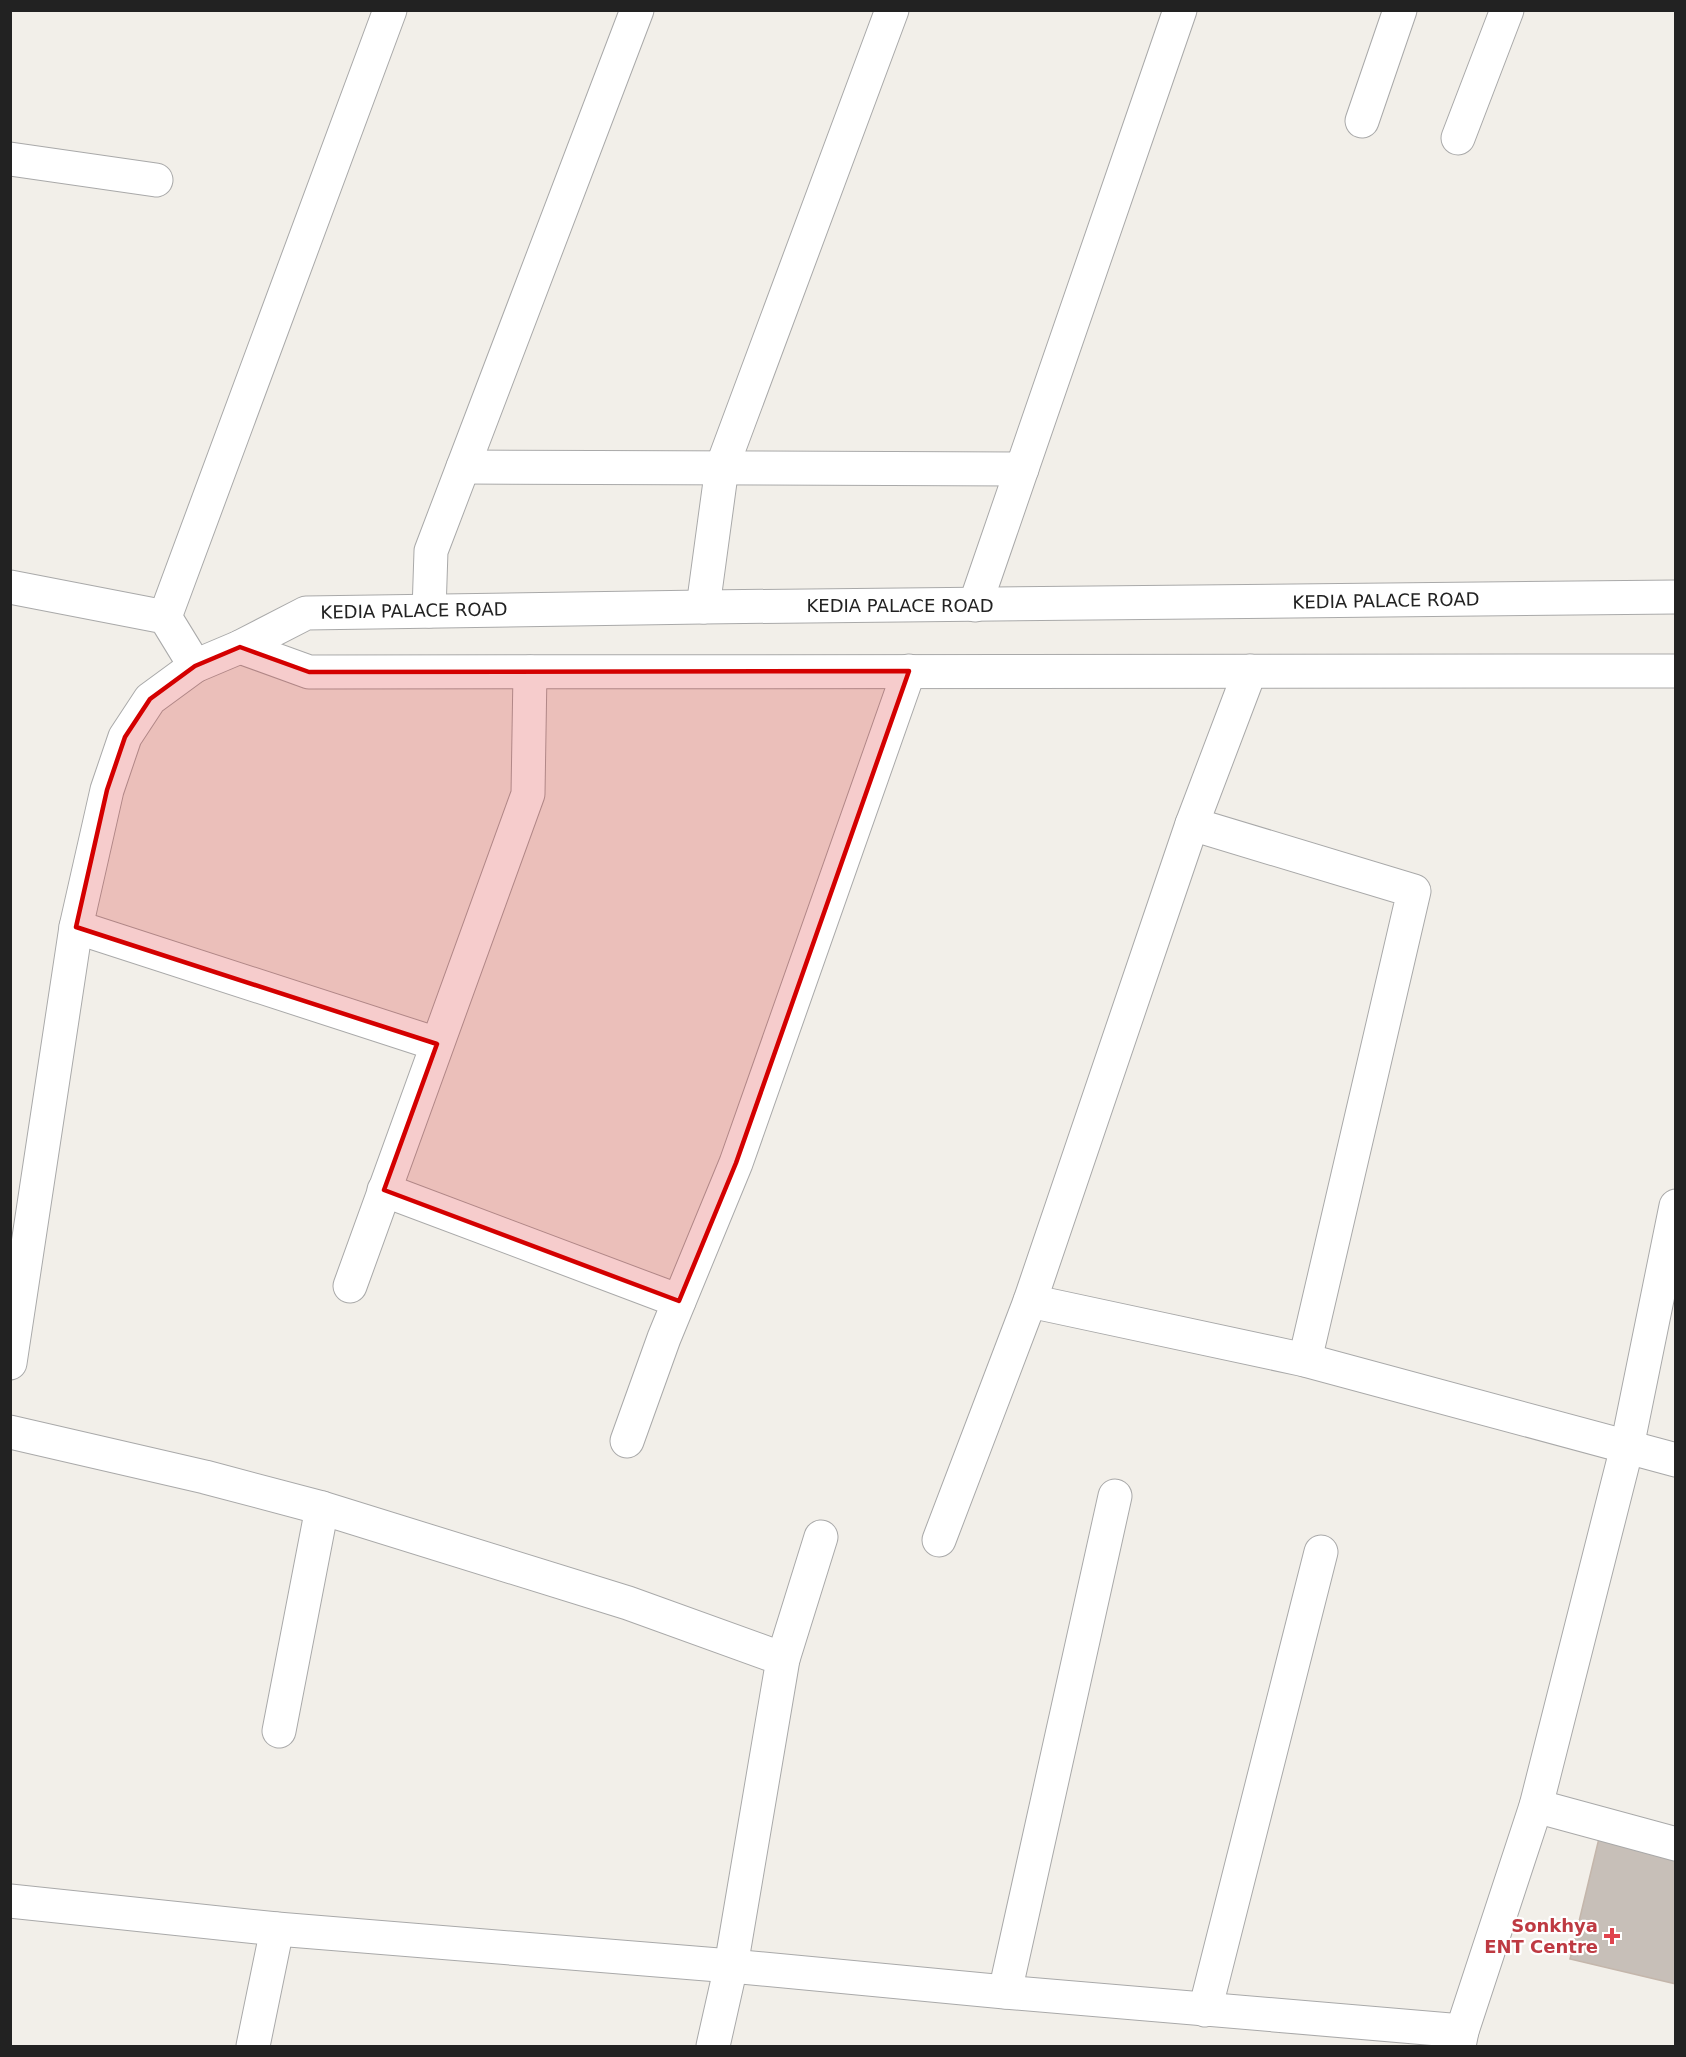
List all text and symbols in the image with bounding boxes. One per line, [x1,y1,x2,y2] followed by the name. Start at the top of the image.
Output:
[1292,588,1480,613] street label: KEDIA PALACE ROAD
[806,595,994,616] street label: KEDIA PALACE ROAD
[320,598,508,623] street label: KEDIA PALACE ROAD
[1484,1915,1598,1957] place label: Sonkhya ENT Centre
[1603,1927,1621,1945] marker: Sonkhya ENT Centre

